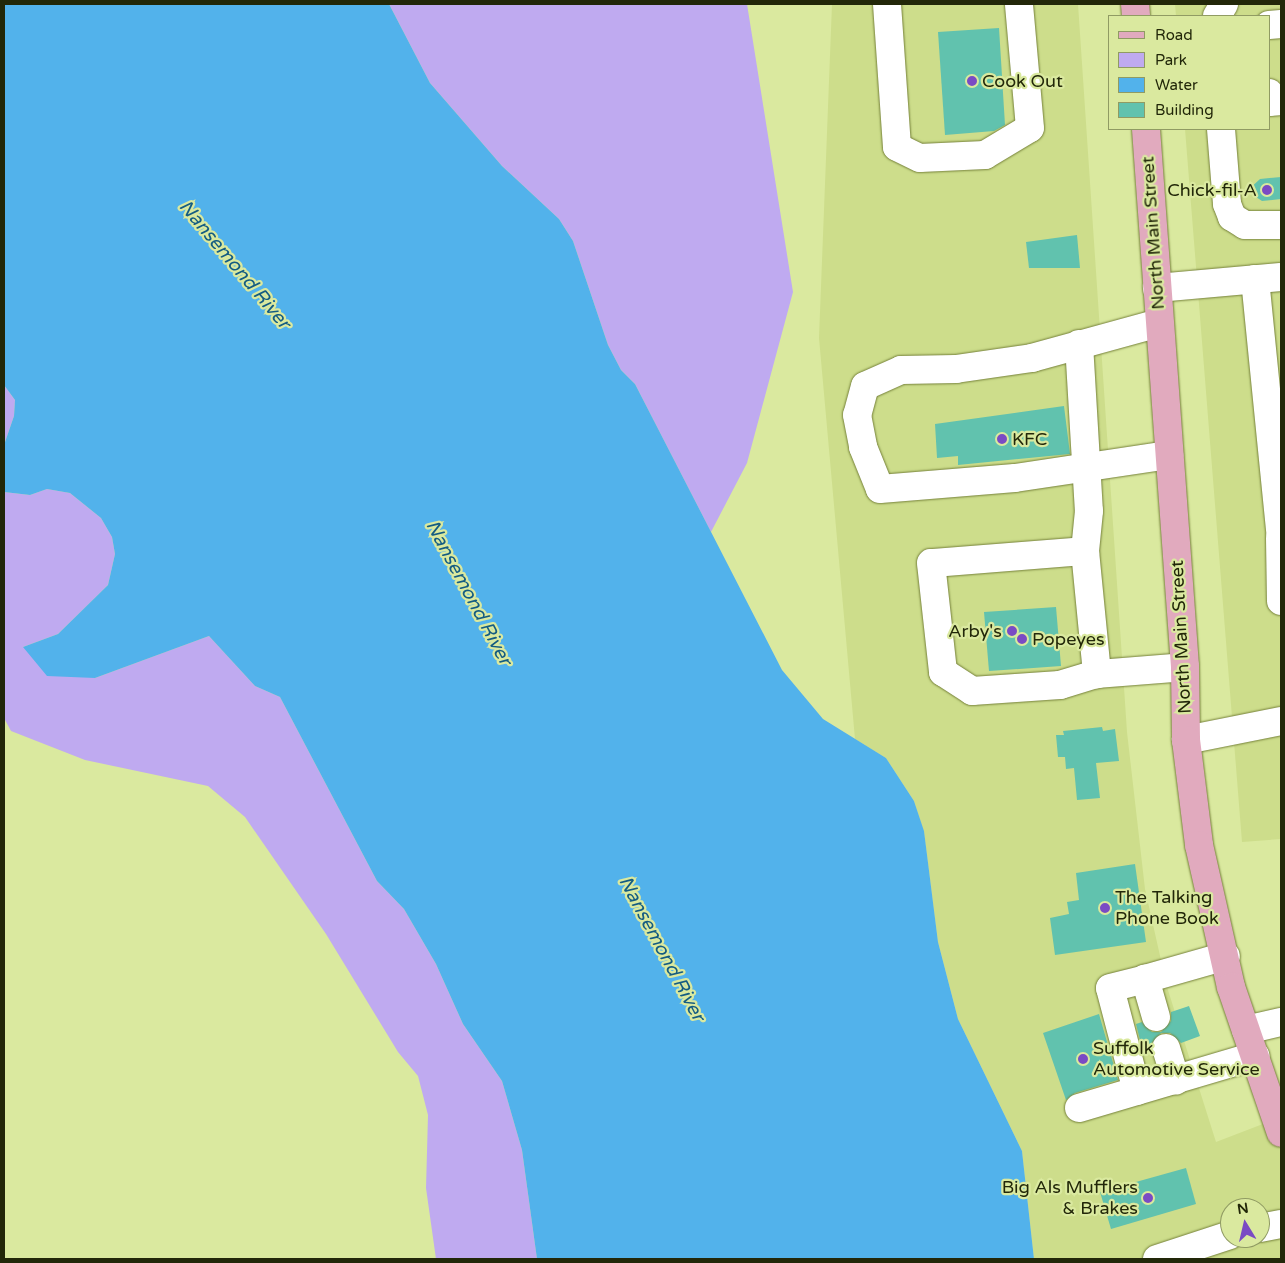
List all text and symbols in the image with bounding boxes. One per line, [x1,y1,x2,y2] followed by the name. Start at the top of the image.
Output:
[1108,15,1270,130] legend
[1155,26,1193,44] text: Road
[1155,51,1187,69] text: Park
[982,70,1063,92] place label: Cook Out
[966,75,978,87] marker: Cook Out
[1155,76,1198,94] text: Water
[1155,101,1214,119] text: Building
[1137,156,1169,310] street label: North Main Street
[1167,179,1257,201] place label: Chick-fil-A
[1261,184,1273,196] marker: Chick-fil-A
[173,196,295,334] water label: Nansemond River
[1012,428,1047,450] place label: KFC
[996,433,1008,445] marker: KFC
[420,517,516,669] water label: Nansemond River
[1166,560,1196,714] street label: North Main Street
[948,620,1002,642] place label: Arby's
[1006,625,1018,637] marker: Arby's
[1032,628,1105,650] place label: Popeyes
[1016,633,1028,645] marker: Popeyes
[613,873,709,1025] water label: Nansemond River
[1115,887,1219,930] place label: The Talking Phone Book
[1099,902,1111,914] marker: The Talking Phone Book
[1093,1038,1260,1080] place label: Suffolk Automotive Service
[1077,1053,1089,1065] marker: Suffolk Automotive Service
[1002,1177,1138,1220] place label: Big Als Mufflers & Brakes
[1142,1192,1154,1204] marker: Big Als Mufflers & Brakes
[1220,1198,1270,1248] north arrow
[1236,1199,1250,1218] text: N

